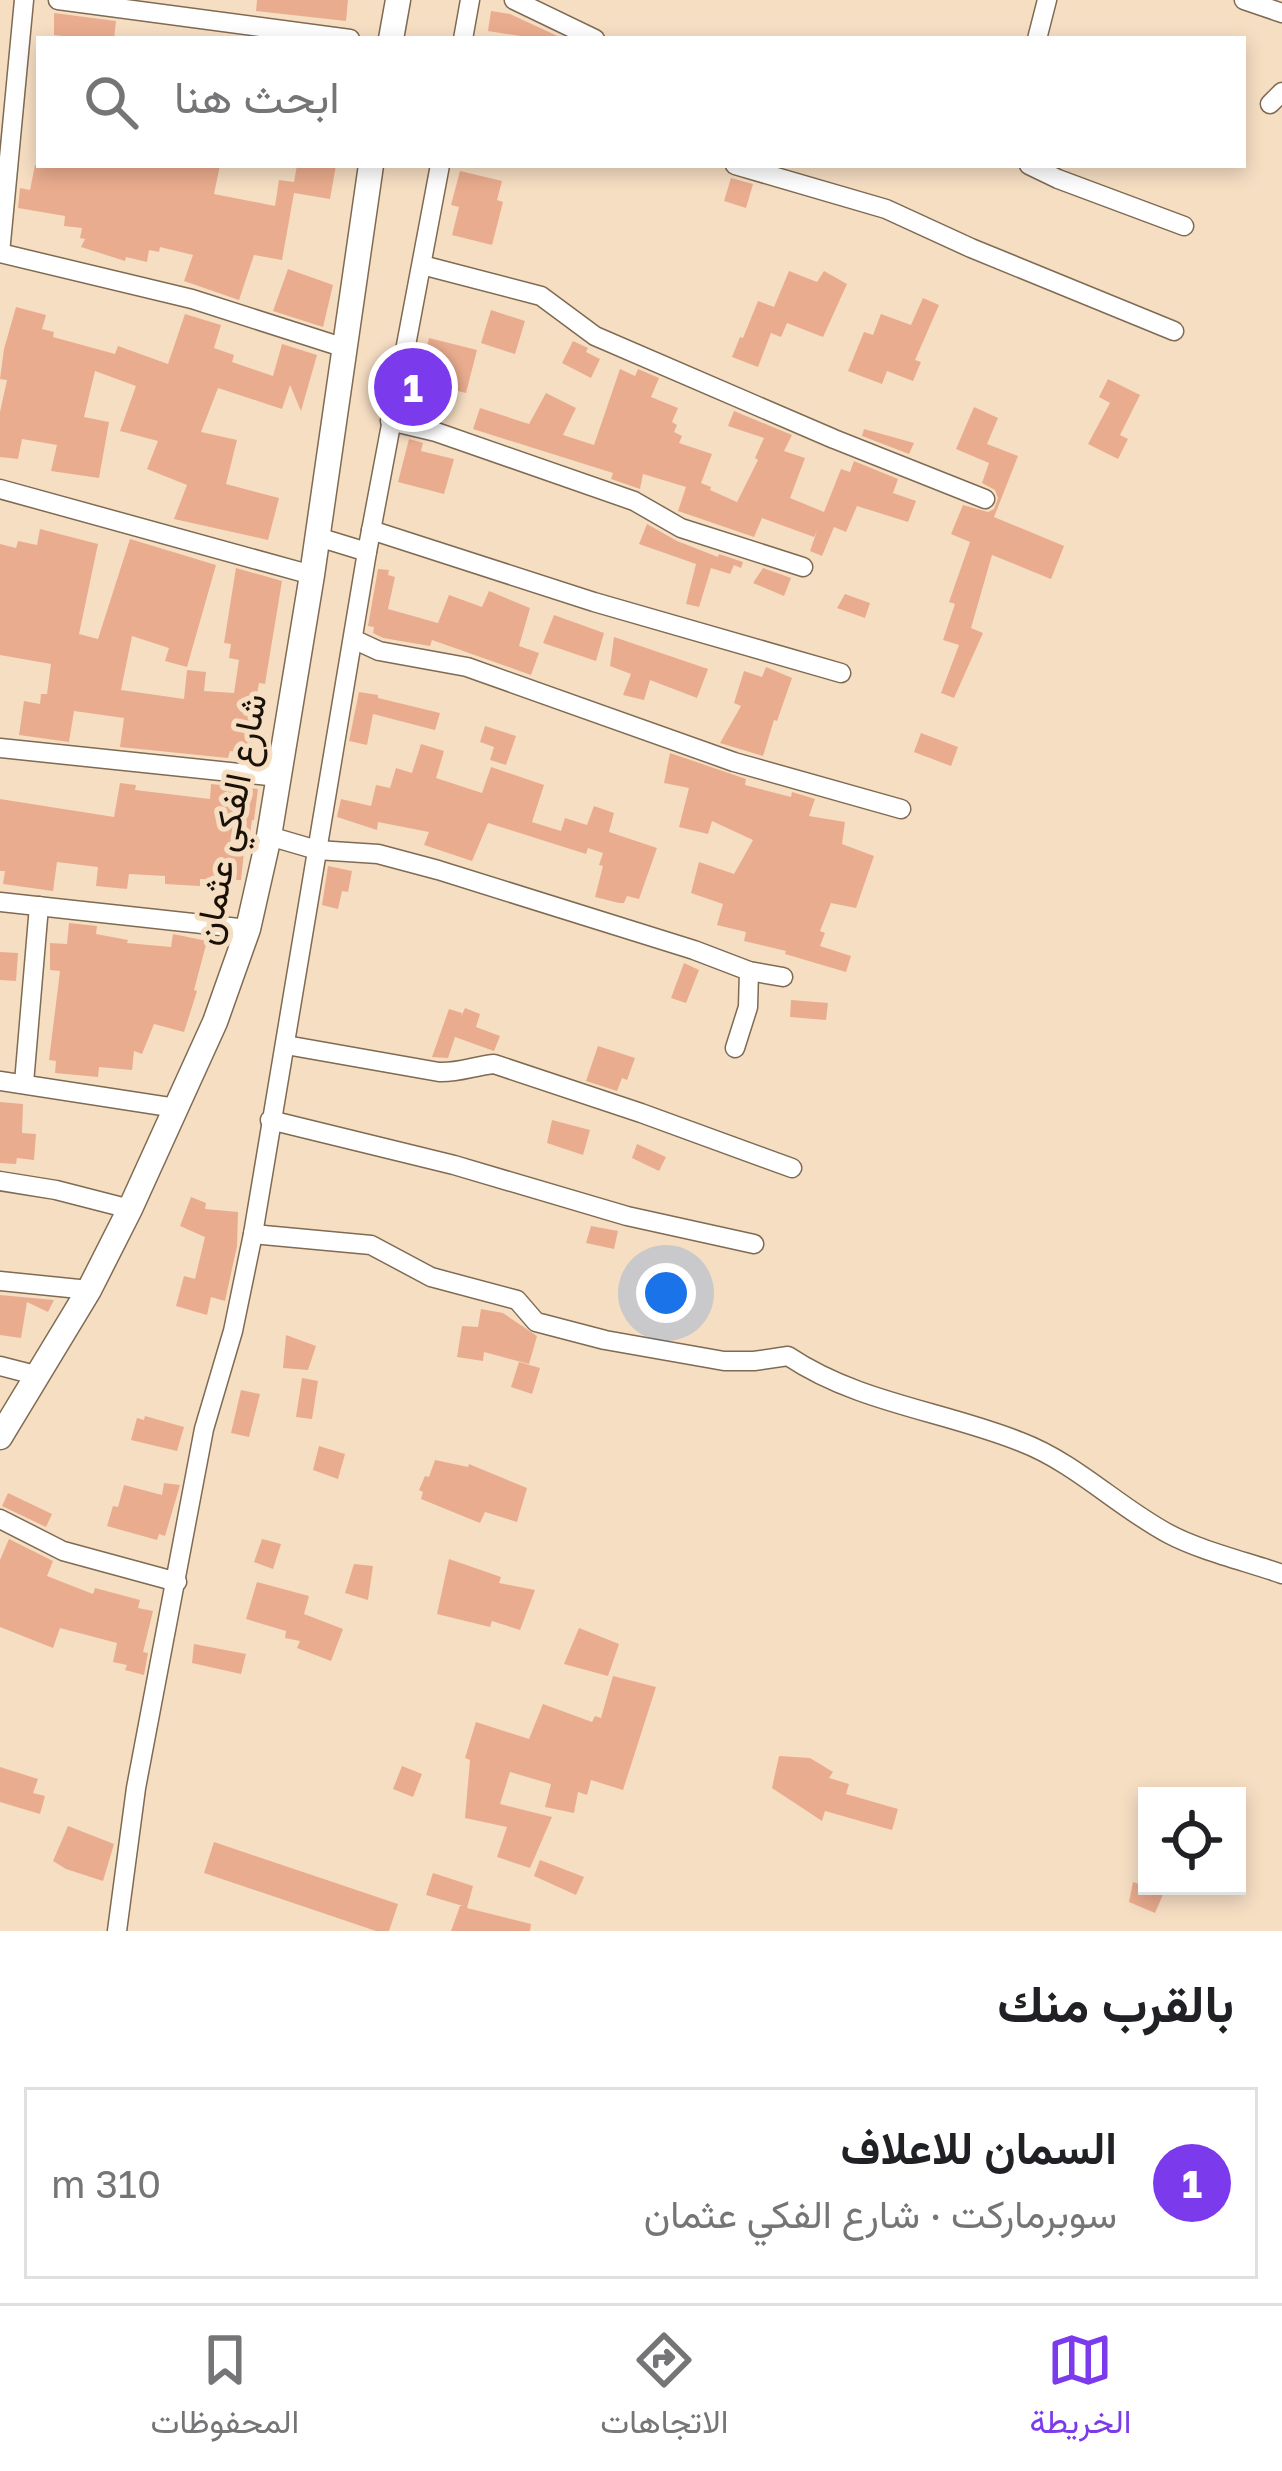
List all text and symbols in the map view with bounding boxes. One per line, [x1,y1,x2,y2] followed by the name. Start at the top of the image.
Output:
[36,36,1246,168] search box
[78,69,144,135] icon: search
[174,69,340,123] text: ابحث هنا
[374,342,452,432] pin: 1
[184,690,283,950] street label: شارع الفكي عثمان
[636,1263,696,1323] your location
[1138,1787,1246,1895] map controls
[1138,1787,1246,1895] button: locate
[997,1972,1234,2033] text: بالقرب منك
[841,2120,1117,2174] text: السمان للاعلاف
[51,2160,161,2207] text: 310 m
[1182,2160,1202,2207] text: 1
[644,2190,1117,2237] text: سوبرماركت · شارع الفكي عثمان
[151,2327,299,2451] tab: المحفوظات
[600,2327,728,2451] tab: الاتجاهات
[1029,2327,1131,2451] tab: الخريطة

